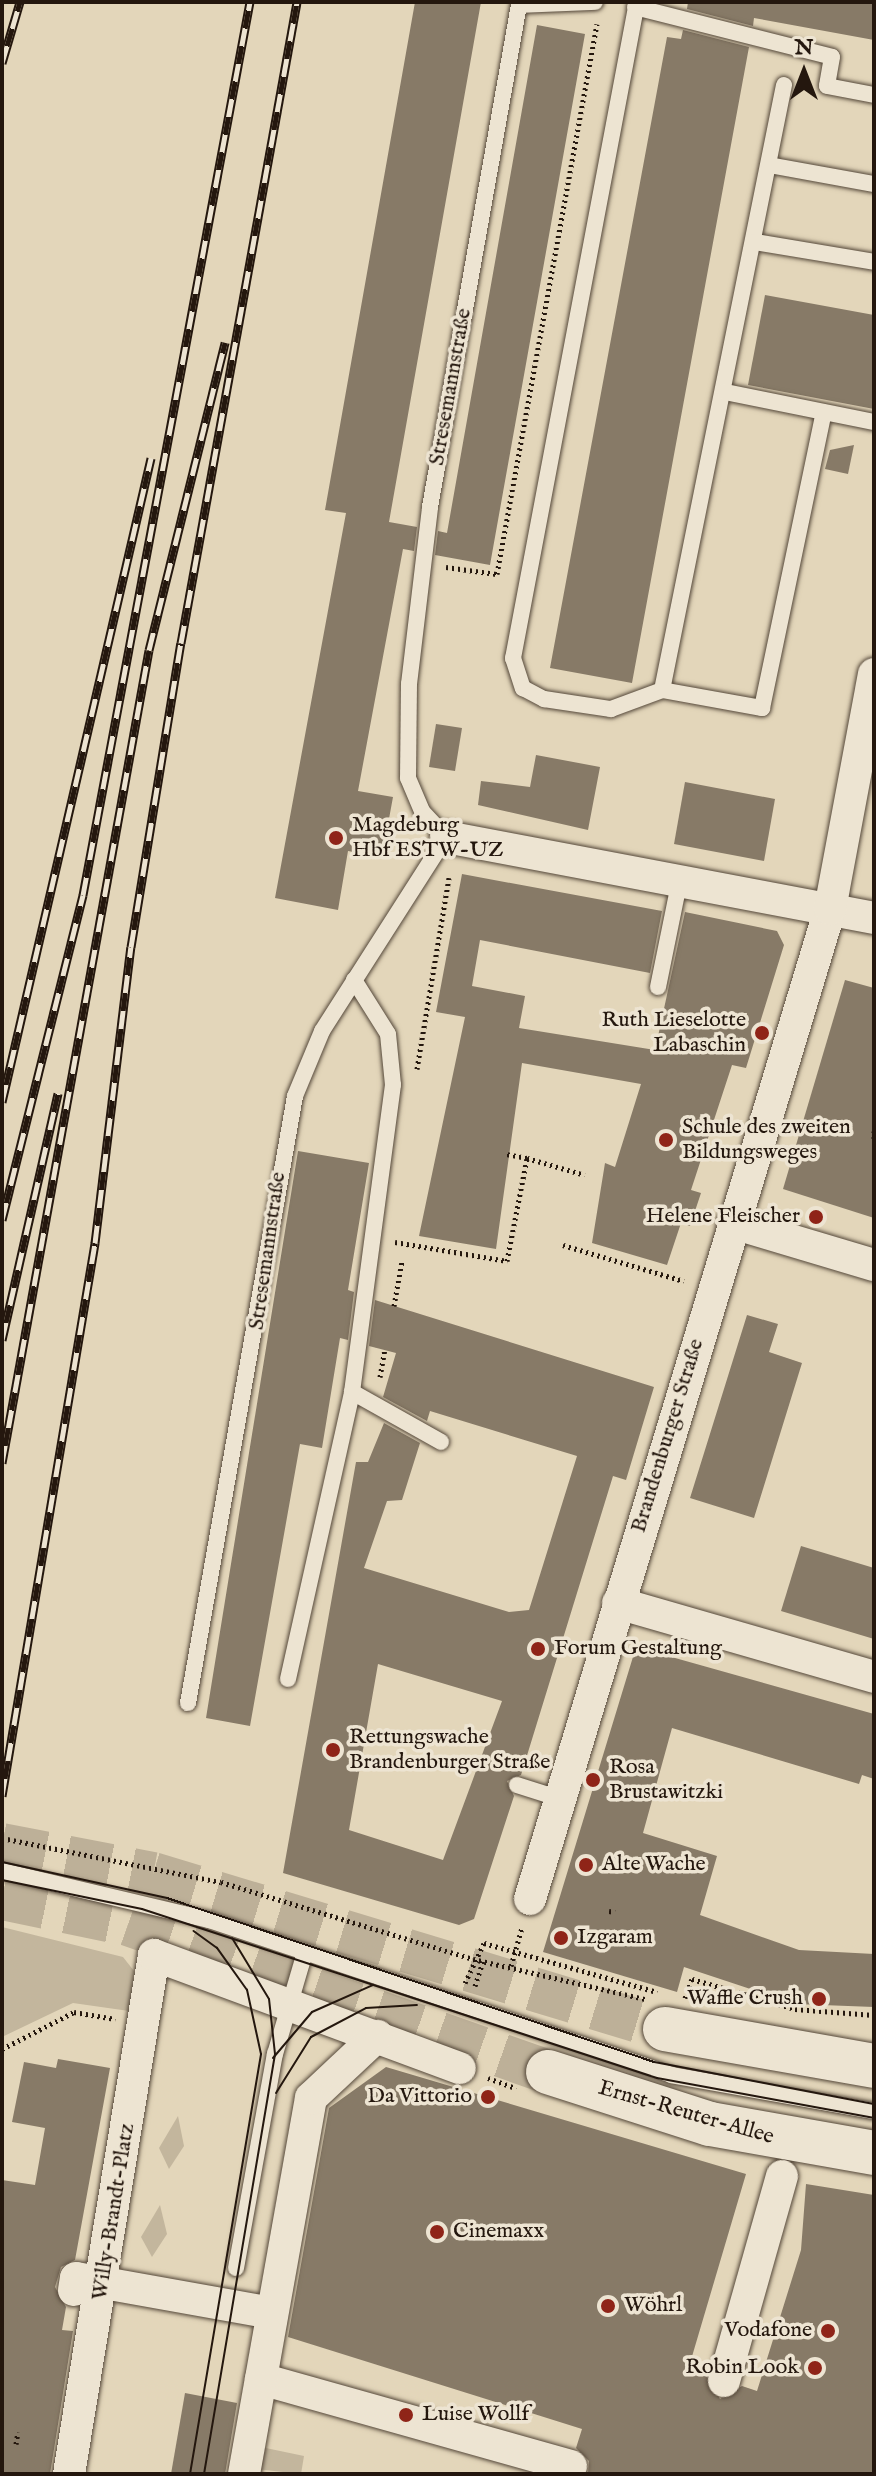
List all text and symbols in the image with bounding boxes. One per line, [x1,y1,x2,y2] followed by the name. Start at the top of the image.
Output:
[764,32,844,112] north arrow
[794,34,814,62] text: N
[424,306,478,468] street label: Stresemannstraße
[352,812,503,864] place label: Magdeburg Hbf ESTW-UZ
[327,829,345,847] marker: Magdeburg Hbf ESTW-UZ
[602,1007,746,1058] place label: Ruth Lieselotte Labaschin
[753,1024,771,1042] marker: Ruth Lieselotte Labaschin
[682,1114,851,1166] place label: Schule des zweiten Bildungsweges
[657,1131,675,1149] marker: Schule des zweiten Bildungsweges
[244,1170,292,1332] street label: Stresemannstraße
[646,1204,800,1230] place label: Helene Fleischer
[807,1208,825,1226] marker: Helene Fleischer
[626,1336,710,1536] street label: Brandenburger Straße
[554,1636,722,1662] place label: Forum Gestaltung
[529,1640,547,1658] marker: Forum Gestaltung
[349,1724,550,1776] place label: Rettungswache Brandenburger Straße
[324,1741,342,1759] marker: Rettungswache Brandenburger Straße
[609,1754,723,1806] place label: Rosa Brustawitzki
[584,1771,602,1789] marker: Rosa Brustawitzki
[602,1852,706,1878] place label: Alte Wache
[577,1856,595,1874] marker: Alte Wache
[577,1925,653,1951] place label: Izgaram
[552,1929,570,1947] marker: Izgaram
[687,1986,803,2012] place label: Waffle Crush
[810,1990,828,2008] marker: Waffle Crush
[595,2075,777,2151] street label: Ernst-Reuter-Allee
[367,2084,472,2110] place label: Da Vittorio
[479,2088,497,2106] marker: Da Vittorio
[87,2122,141,2302] street label: Willy-Brandt-Platz
[453,2219,544,2245] place label: Cinemaxx
[428,2223,446,2241] marker: Cinemaxx
[624,2293,682,2319] place label: Wöhrl
[599,2297,617,2315] marker: Wöhrl
[724,2318,812,2344] place label: Vodafone
[819,2322,837,2340] marker: Vodafone
[685,2355,799,2381] place label: Robin Look
[806,2359,824,2377] marker: Robin Look
[422,2402,529,2428] place label: Luise Wollf
[397,2406,415,2424] marker: Luise Wollf

